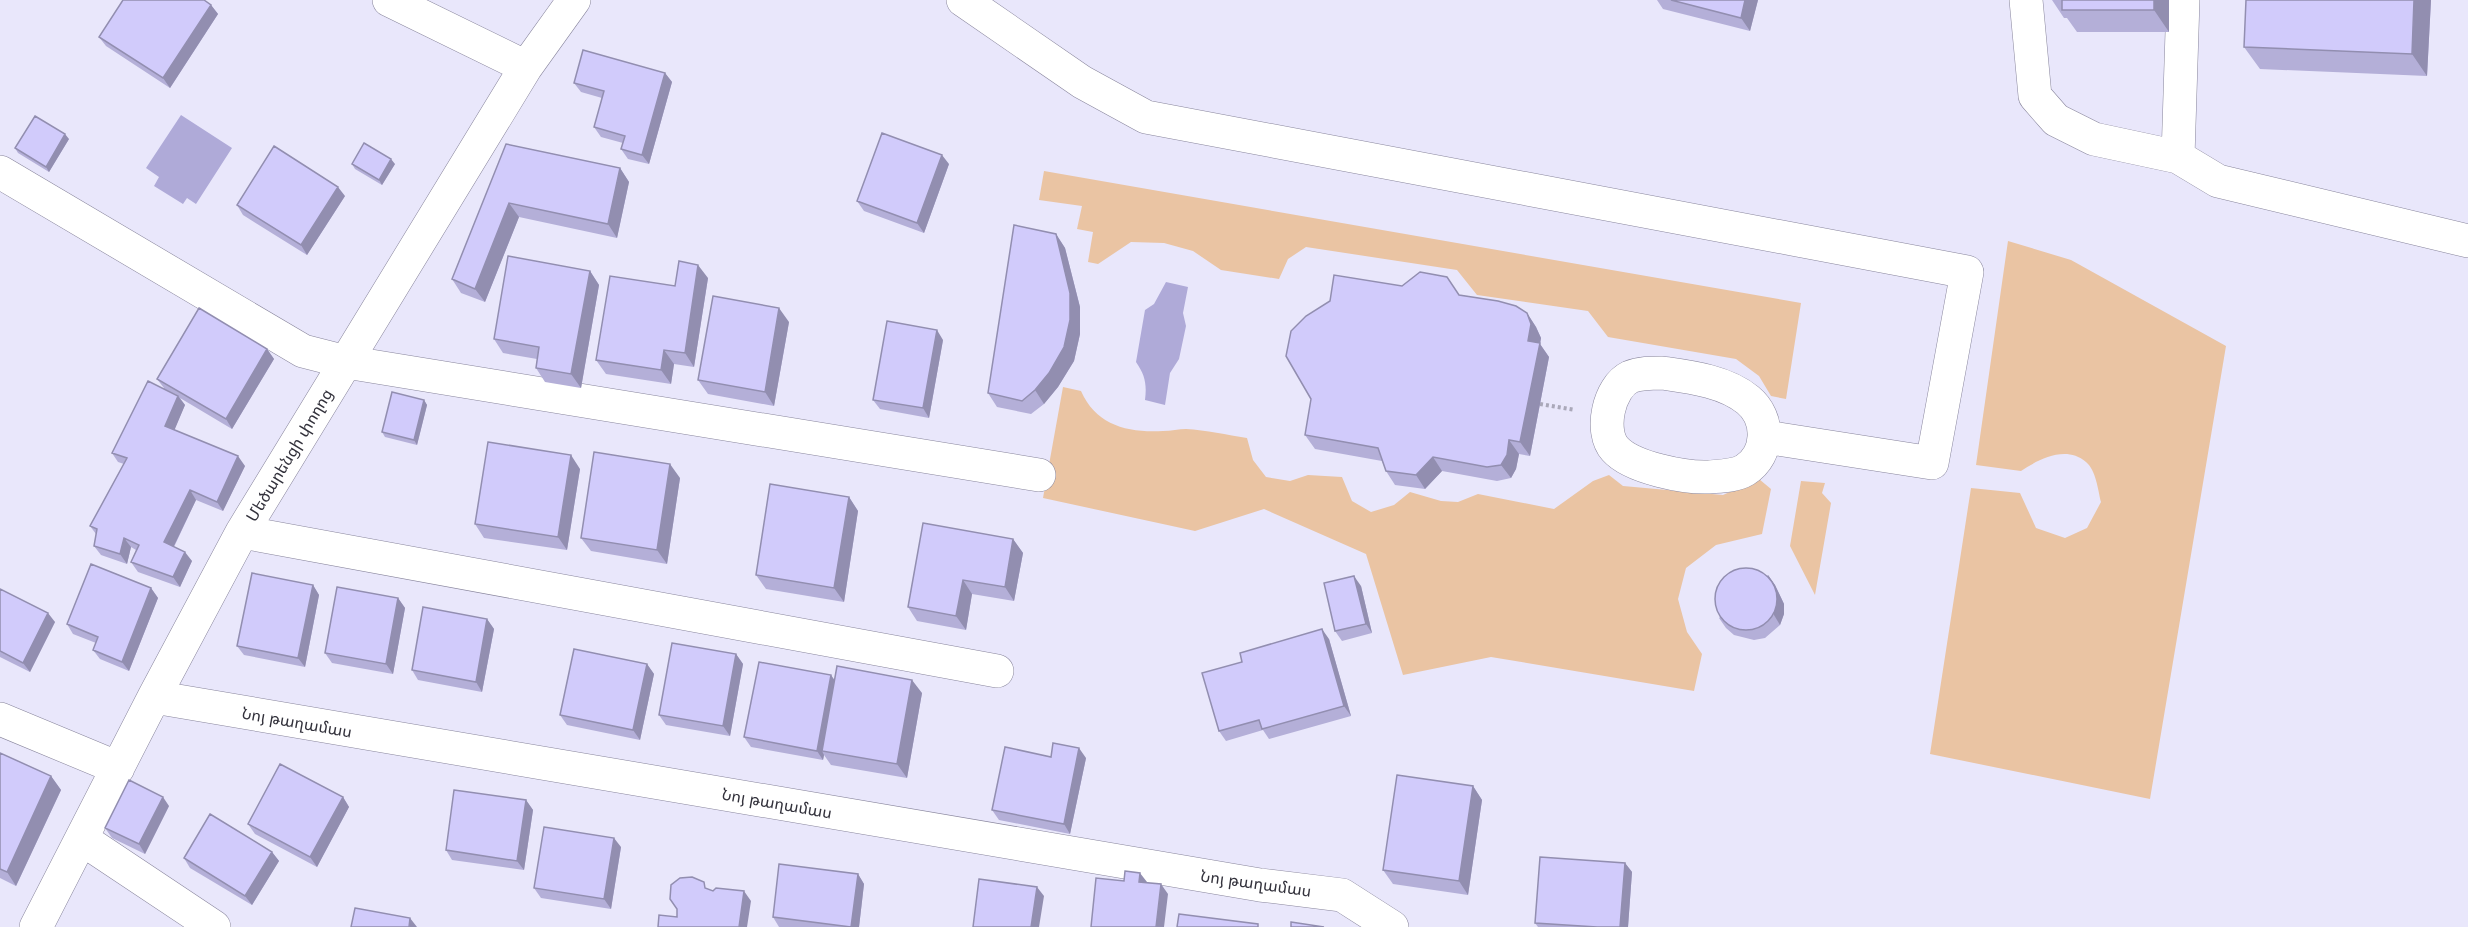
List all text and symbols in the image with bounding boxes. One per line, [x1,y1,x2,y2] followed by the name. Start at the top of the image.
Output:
[241,385,337,525] street label: Մեծարենցի փողոց
[240,702,354,742] street label: Նոյ թաղամաս
[720,783,834,823] street label: Նոյ թաղամաս
[1199,865,1313,901] street label: Նոյ թաղամաս

